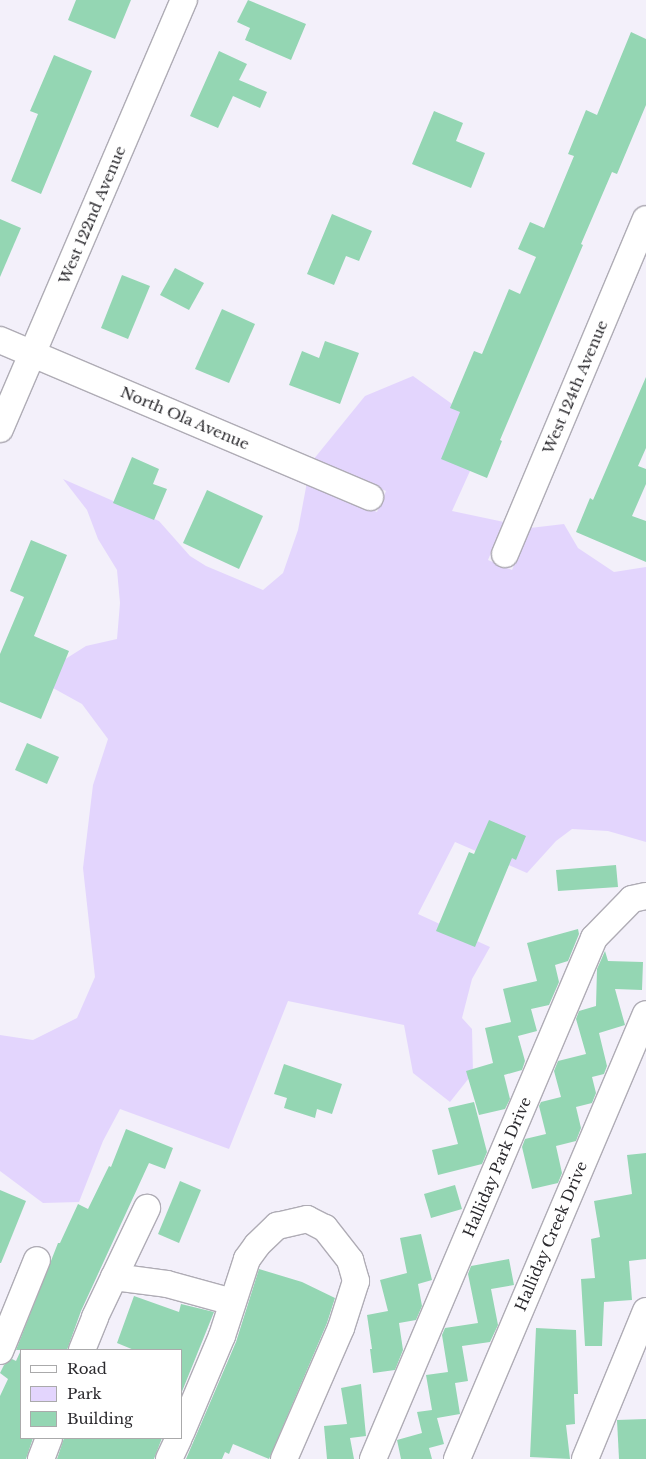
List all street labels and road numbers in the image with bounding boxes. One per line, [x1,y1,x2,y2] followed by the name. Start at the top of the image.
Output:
[55,143,129,287] street label: West 122nd Avenue
[539,317,611,457] street label: West 124th Avenue
[118,383,252,453] street label: North Ola Avenue
[459,1094,535,1240] street label: Halliday Park Drive
[511,1158,591,1314] street label: Halliday Creek Drive

